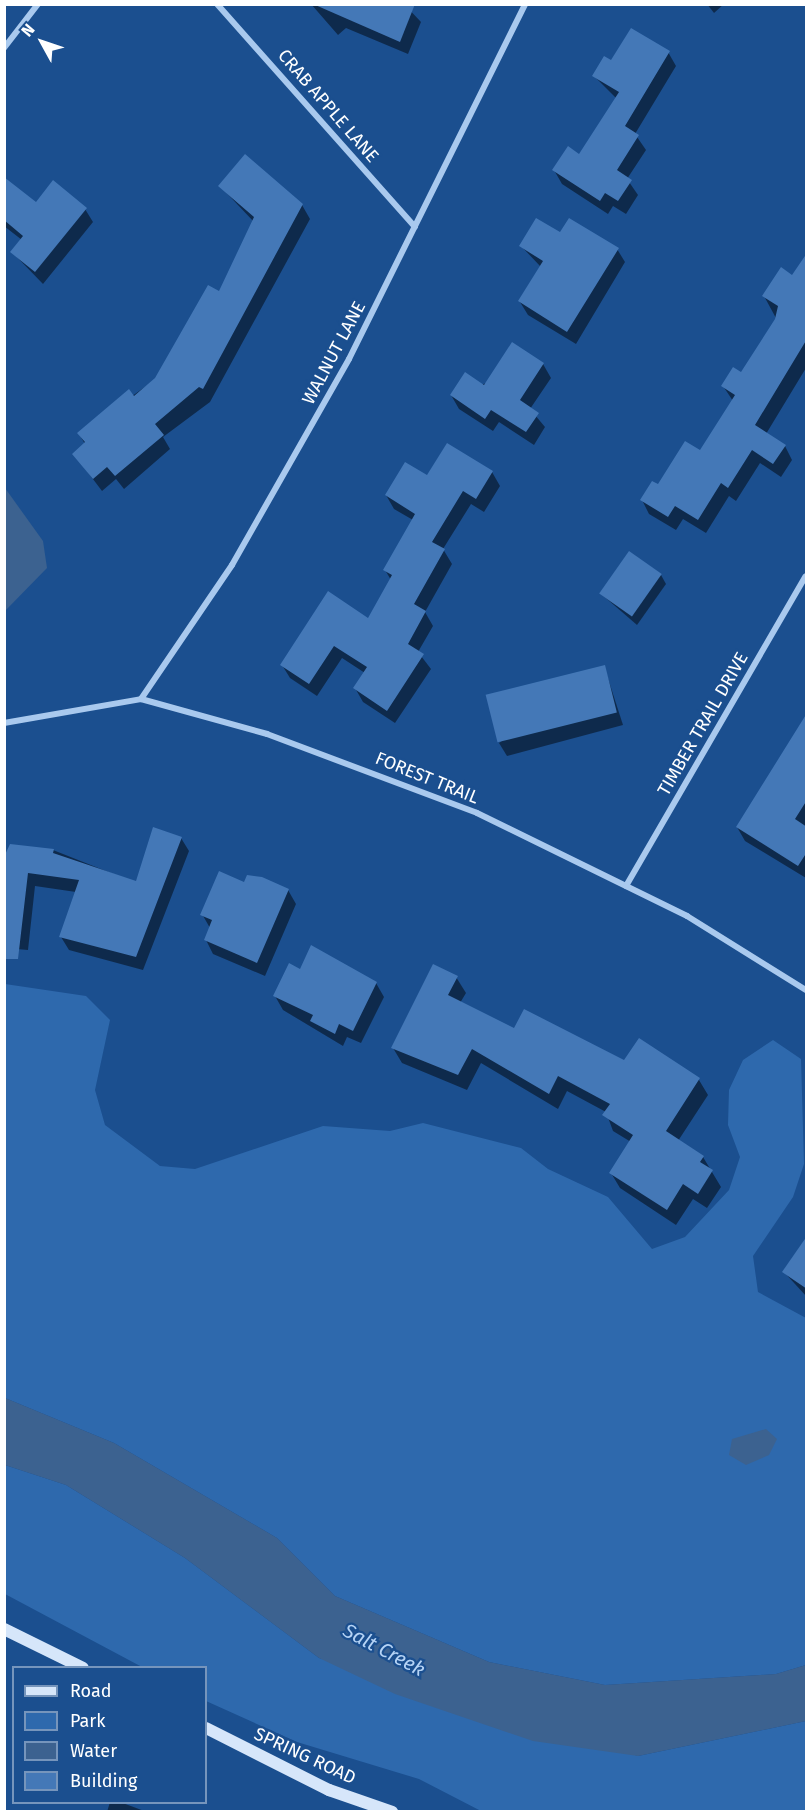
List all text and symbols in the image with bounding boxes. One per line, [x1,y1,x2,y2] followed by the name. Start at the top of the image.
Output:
[12,12,72,72] north arrow
[17,20,39,40] text: N
[273,45,383,167] street label: CRAB APPLE LANE
[298,298,370,408] street label: WALNUT LANE
[653,649,753,799] street label: TIMBER TRAIL DRIVE
[372,747,482,809] street label: FOREST TRAIL
[339,1618,429,1682] water label: Salt Creek
[12,1666,207,1804] legend
[70,1680,112,1702] text: Road
[70,1710,105,1732] text: Park
[251,1723,359,1789] street label: SPRING ROAD
[70,1740,117,1762] text: Water
[70,1770,137,1792] text: Building

